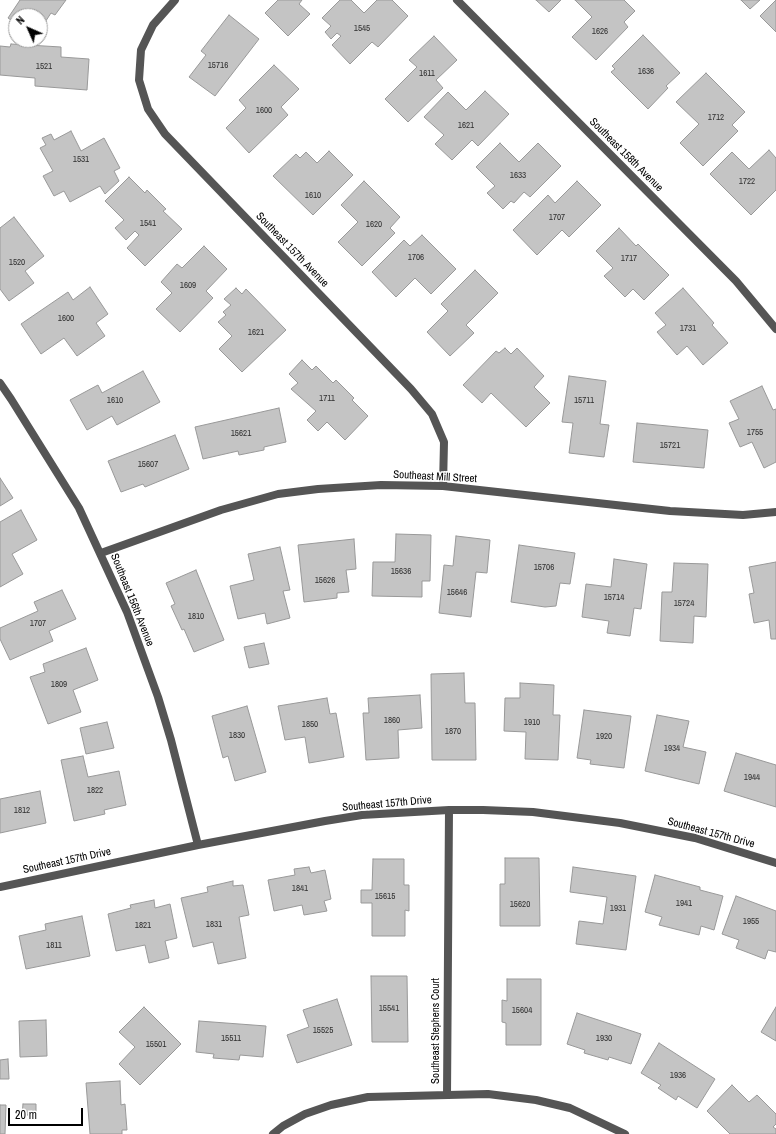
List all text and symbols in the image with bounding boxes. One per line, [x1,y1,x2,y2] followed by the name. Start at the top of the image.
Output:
[8,8,48,48] north arrow
[13,13,27,27] text: N
[354,24,370,34] house number: 1545
[592,27,608,37] house number: 1626
[208,61,228,71] house number: 15716
[36,62,52,72] house number: 1521
[638,67,654,77] house number: 1636
[419,69,435,79] house number: 1611
[256,106,272,116] house number: 1600
[708,113,724,123] house number: 1712
[586,115,666,195] street label: Southeast 158th Avenue
[458,121,474,131] house number: 1621
[73,155,89,165] house number: 1531
[510,171,526,181] house number: 1633
[739,177,755,187] house number: 1722
[305,191,321,201] house number: 1610
[253,210,331,290] street label: Southeast 157th Avenue
[549,213,565,223] house number: 1707
[140,219,156,229] house number: 1541
[366,220,382,230] house number: 1620
[408,253,424,263] house number: 1706
[621,254,637,264] house number: 1717
[9,258,25,268] house number: 1520
[180,281,196,291] house number: 1609
[58,314,74,324] house number: 1600
[680,324,696,334] house number: 1731
[248,328,264,338] house number: 1621
[319,394,335,404] house number: 1711
[107,396,123,406] house number: 1610
[574,396,594,406] house number: 15711
[747,428,763,438] house number: 1755
[231,429,251,439] house number: 15621
[660,441,680,451] house number: 15721
[138,460,158,470] house number: 15607
[393,468,477,486] street label: Southeast Mill Street
[107,552,157,648] street label: Southeast 156th Avenue
[534,563,554,573] house number: 15706
[391,567,411,577] house number: 15636
[315,576,335,586] house number: 15626
[447,588,467,598] house number: 15646
[604,593,624,603] house number: 15714
[674,599,694,609] house number: 15724
[188,612,204,622] house number: 1810
[30,619,46,629] house number: 1707
[51,680,67,690] house number: 1809
[384,716,400,726] house number: 1860
[524,718,540,728] house number: 1910
[302,720,318,730] house number: 1850
[445,727,461,737] house number: 1870
[229,731,245,741] house number: 1830
[596,732,612,742] house number: 1920
[664,744,680,754] house number: 1934
[744,773,760,783] house number: 1944
[87,786,103,796] house number: 1822
[342,794,432,814] street label: Southeast 157th Drive
[14,806,30,816] house number: 1812
[666,815,756,851] street label: Southeast 157th Drive
[22,845,112,877] street label: Southeast 157th Drive
[292,884,308,894] house number: 1841
[375,892,395,902] house number: 15615
[676,899,692,909] house number: 1941
[510,900,530,910] house number: 15620
[610,904,626,914] house number: 1931
[743,917,759,927] house number: 1955
[206,920,222,930] house number: 1831
[135,921,151,931] house number: 1821
[46,941,62,951] house number: 1811
[429,978,443,1084] street label: Southeast Stephens Court
[379,1004,399,1014] house number: 15541
[512,1006,532,1016] house number: 15604
[313,1026,333,1036] house number: 15525
[221,1034,241,1044] house number: 15511
[596,1034,612,1044] house number: 1930
[146,1040,166,1050] house number: 15501
[670,1071,686,1081] house number: 1936
[10,1100,85,1126] scale bar
[15,1107,37,1123] text: 20 m

